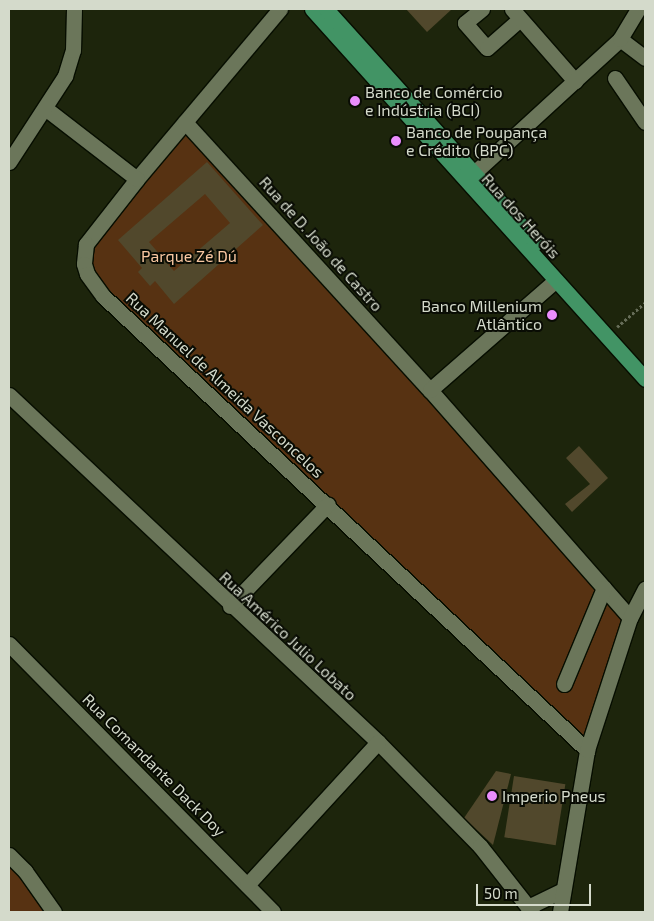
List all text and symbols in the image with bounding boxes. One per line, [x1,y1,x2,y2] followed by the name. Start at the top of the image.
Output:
[365,82,503,120] place label: Banco de Comércio e Indústria (BCI)
[349,95,361,107] marker: Banco de Comércio e Indústria (BCI)
[406,122,547,160] place label: Banco de Poupança e Crédito (BPC)
[390,135,402,147] marker: Banco de Poupança e Crédito (BPC)
[478,169,564,263] street label: Rua dos Heróis
[255,172,387,316] street label: Rua de D. João de Castro
[141,246,237,266] park label: Parque Zé Dú
[122,288,328,482] street label: Rua Manuel de Almeida Vasconcelos
[421,296,542,334] place label: Banco Millenium Atlântico
[546,309,558,321] marker: Banco Millenium Atlântico
[215,567,361,705] street label: Rua Américo Julio Lobato
[79,690,229,840] street label: Rua Comandante Dack Doy
[502,786,606,806] place label: Imperio Pneus
[486,790,498,802] marker: Imperio Pneus
[479,874,594,906] scale bar
[484,884,518,902] text: 50 m

